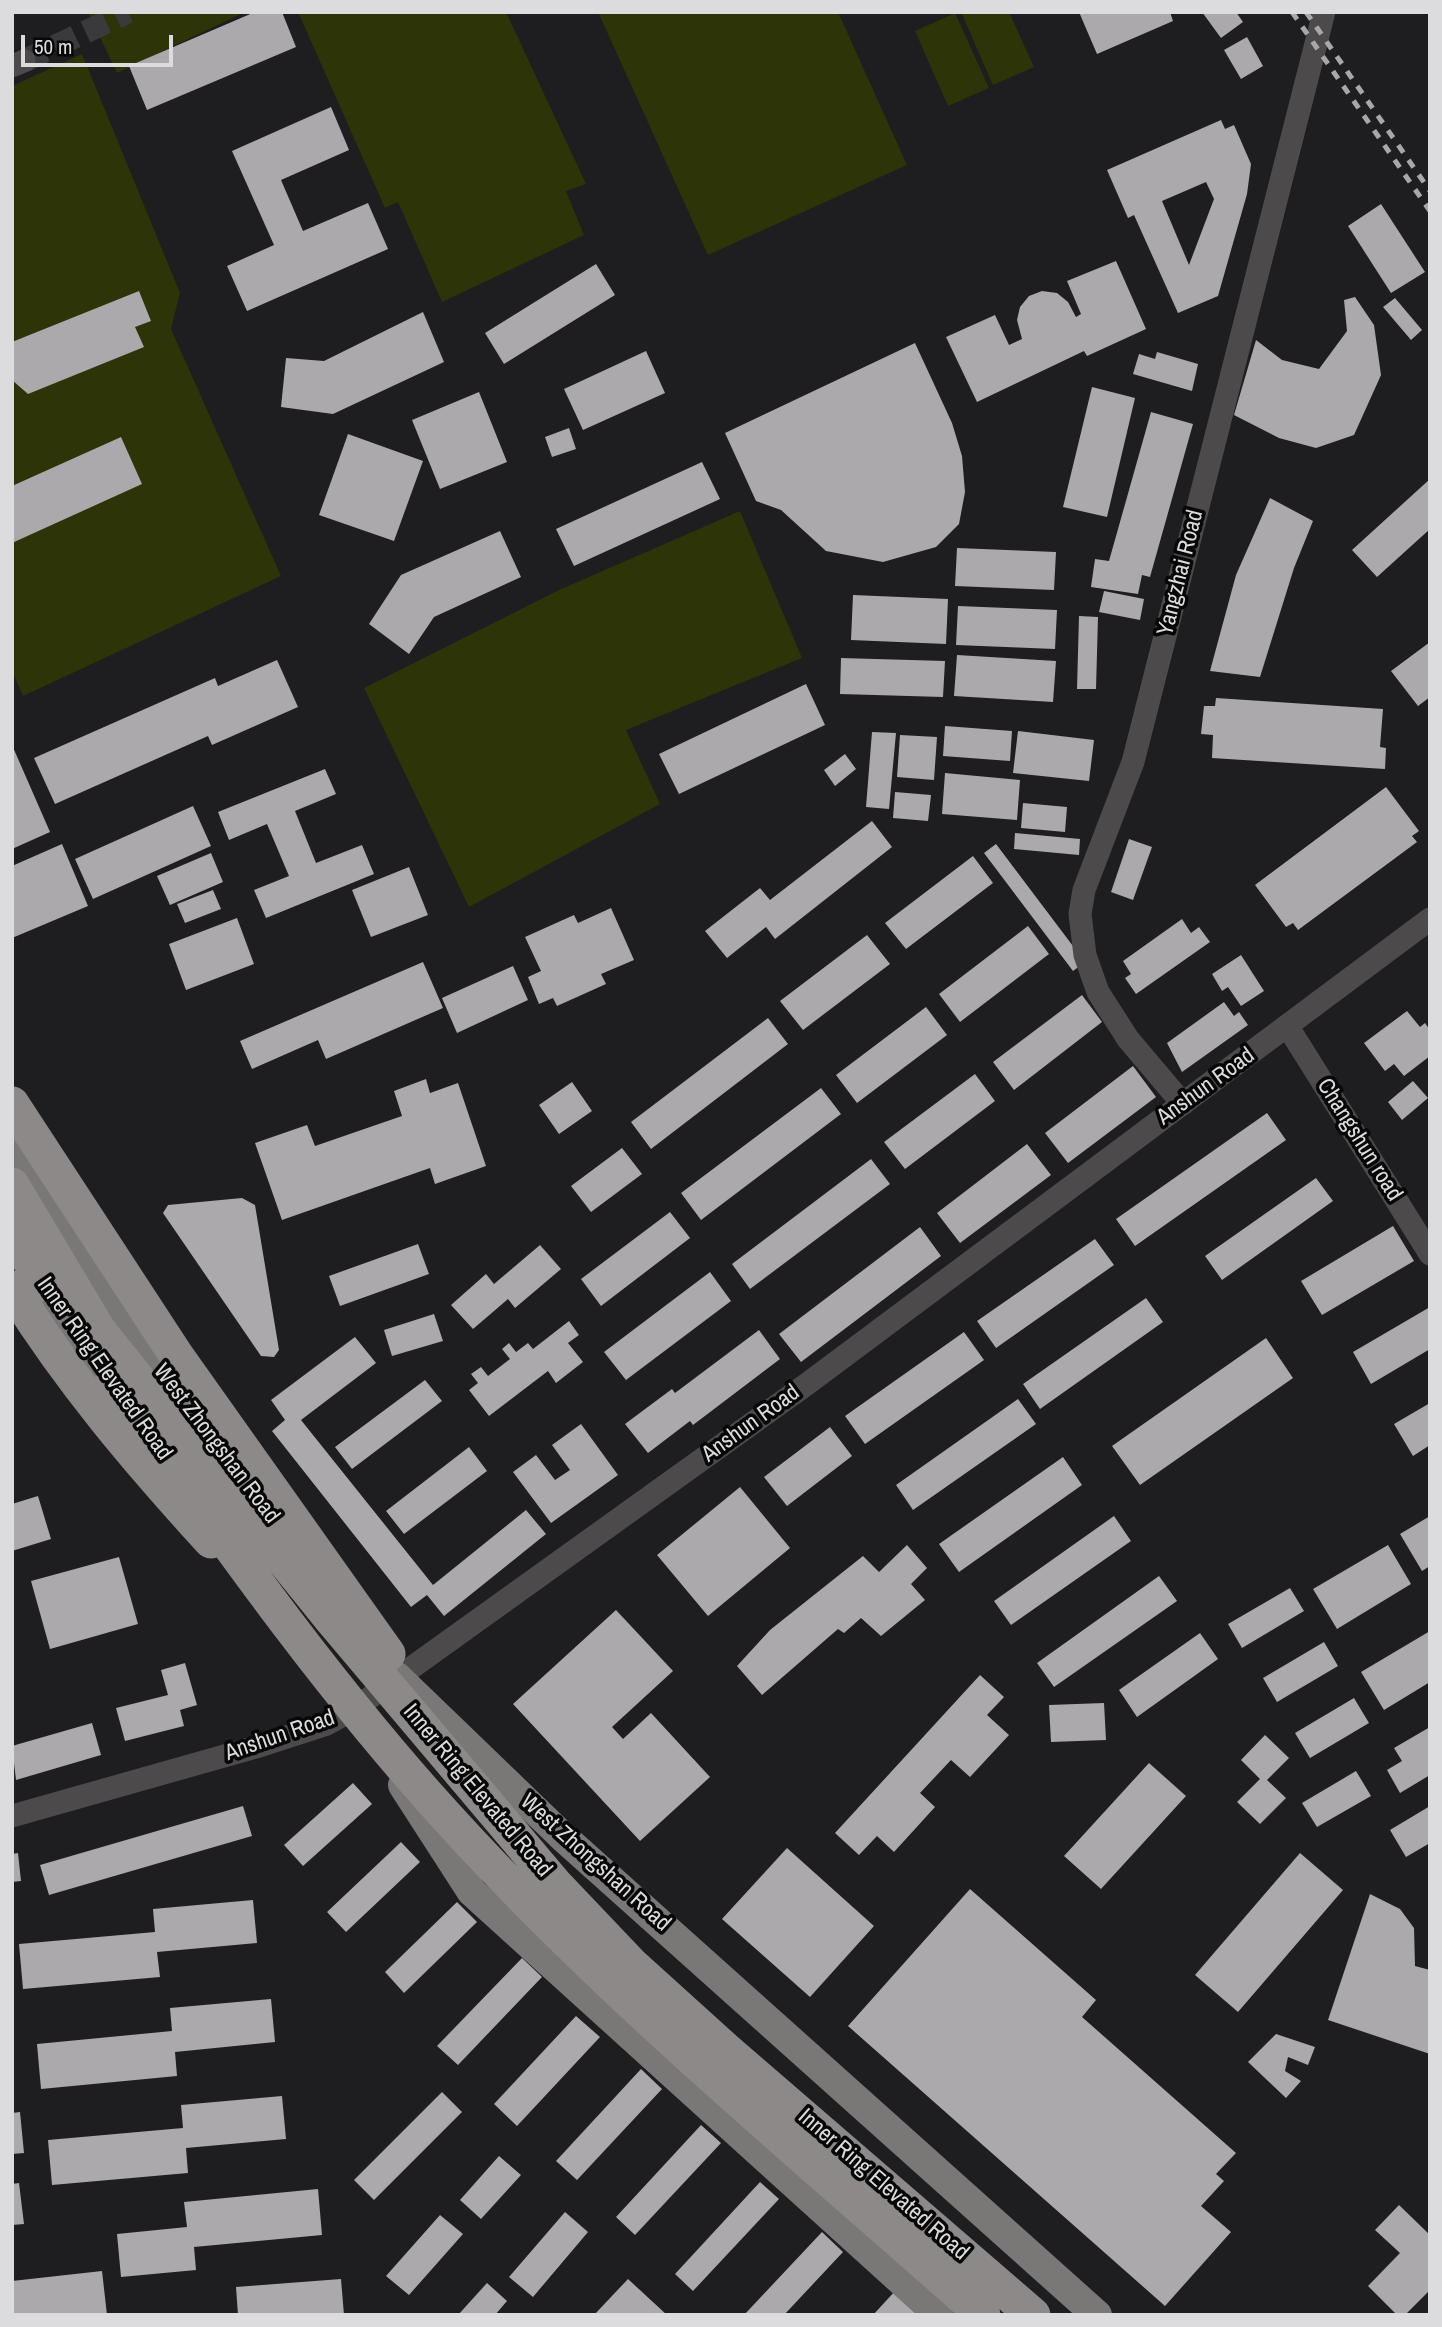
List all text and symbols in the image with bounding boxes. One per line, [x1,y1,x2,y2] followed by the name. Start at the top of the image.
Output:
[24,21,177,65] scale bar
[34,32,72,61] text: 50 m
[1152,507,1210,639] street label: Yangzhai Road
[1152,1042,1260,1132] street label: Anshun Road
[1310,1074,1408,1206] street label: Changshun road
[30,1272,178,1466] street label: Inner Ring Elevated Road
[147,1359,285,1529] street label: West Zhongshan Road
[697,1379,805,1469] street label: Anshun Road
[397,1699,557,1883] street label: Inner Ring Elevated Road
[221,1704,339,1768] street label: Anshun Road
[514,1788,676,1938] street label: West Zhongshan Road
[792,2103,974,2267] street label: Inner Ring Elevated Road

